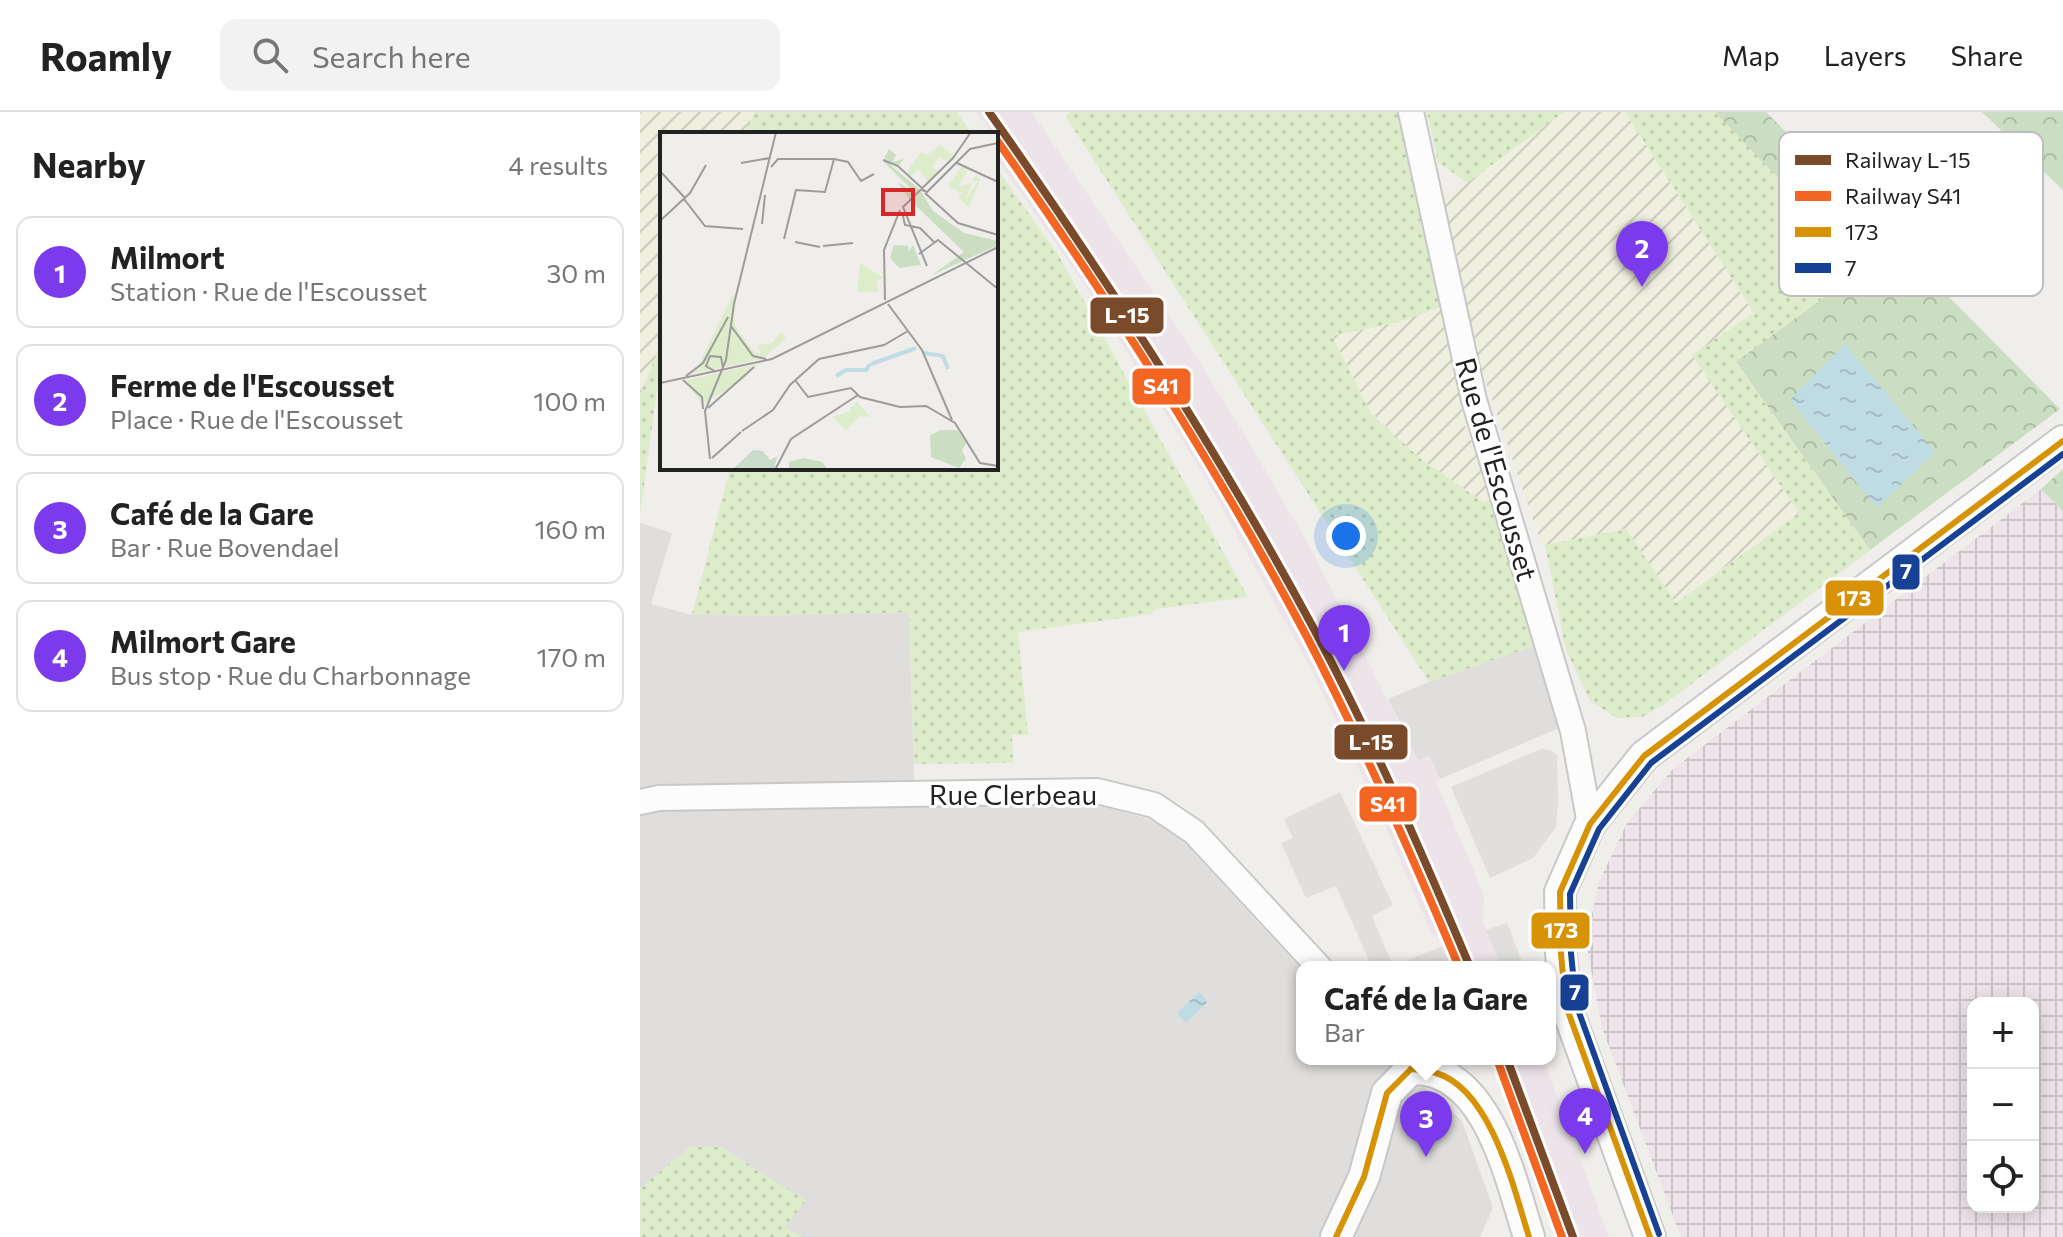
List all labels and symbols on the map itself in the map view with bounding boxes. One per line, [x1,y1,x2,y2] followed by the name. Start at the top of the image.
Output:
[660,132,998,470] inset map
[1779,132,2043,296] legend
[1845,146,1971,173] text: Railway L-15
[1845,182,1962,209] text: Railway S41
[1845,218,1879,245] text: 173
[1616,221,1668,287] pin: 2
[1845,254,1857,281] text: 7
[1089,296,1165,335] line badge: L-15
[1105,301,1149,328] text: L-15
[1449,354,1545,584] street label: Rue de l'Escousset
[1131,367,1192,406] line badge: S41
[1143,372,1179,399] text: S41
[1326,516,1366,556] your location
[1891,553,1921,591] line badge: 7
[1900,557,1912,584] text: 7
[1824,579,1885,617] line badge: 173
[1837,584,1871,611] text: 173
[1318,605,1370,671] pin: 1
[1333,723,1409,761] line badge: L-15
[1349,728,1393,755] text: L-15
[929,777,1097,811] street label: Rue Clerbeau
[1358,785,1418,823] line badge: S41
[1370,790,1406,817] text: S41
[1530,911,1591,950] line badge: 173
[1544,916,1578,943] text: 173
[1559,973,1590,1012] line badge: 7
[1569,978,1581,1005] text: 7
[1559,1088,1611,1154] pin: 4
[1400,1091,1452,1157] pin: 3

